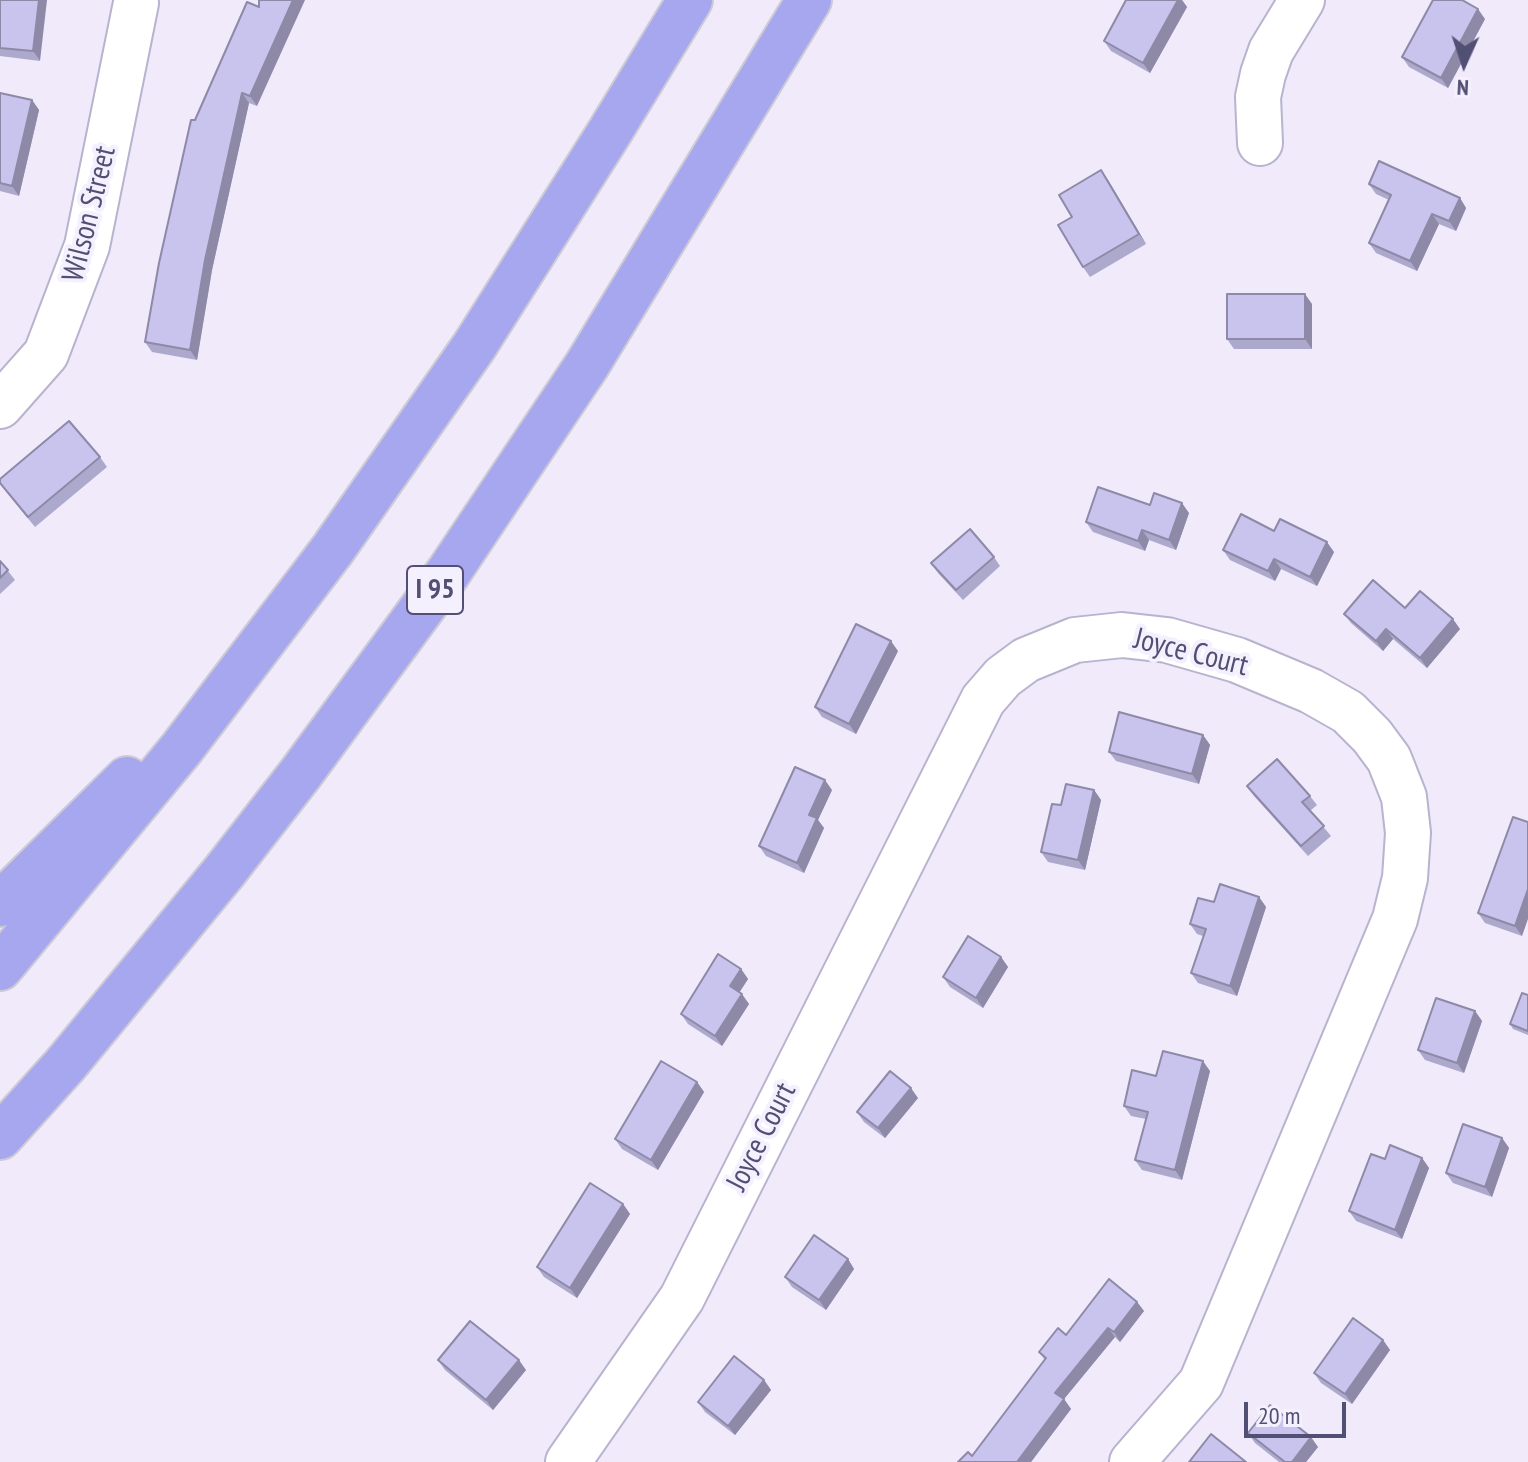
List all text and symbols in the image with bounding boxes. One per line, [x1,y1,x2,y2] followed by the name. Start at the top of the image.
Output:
[1424,24,1504,104] north arrow
[1456,74,1469,102] text: N
[56,143,124,285] street label: Wilson Street
[407,566,463,614] road number: I 95
[1130,621,1252,685] street label: Joyce Court
[720,1077,804,1197] street label: Joyce Court
[1248,1386,1350,1436] scale bar
[1258,1400,1300,1431] text: 20 m

